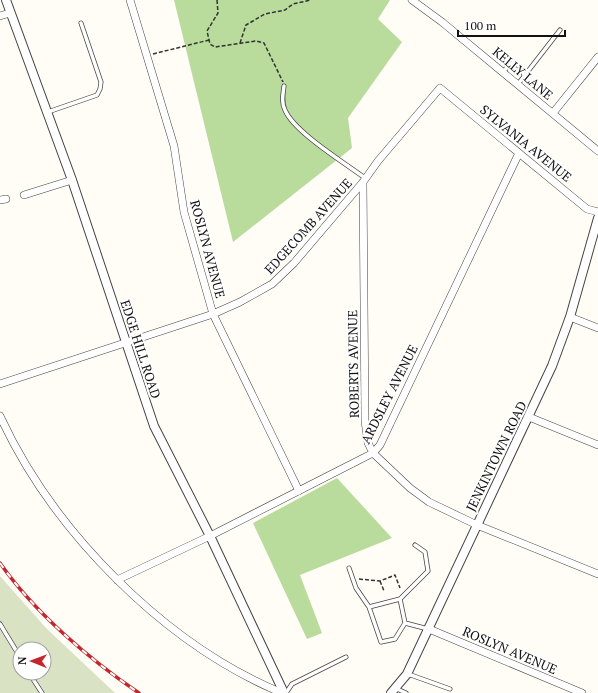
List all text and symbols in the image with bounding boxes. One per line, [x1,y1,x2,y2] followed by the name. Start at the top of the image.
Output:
[458,12,565,38] scale bar
[464,18,497,33] text: 100 m
[489,42,557,104] street label: KELLY LANE
[476,100,576,186] street label: SYLVANIA AVENUE
[260,174,356,278] street label: EDGECOMB AVENUE
[186,198,230,300] street label: ROSLYN AVENUE
[117,297,165,401] street label: EDGE HILL ROAD
[343,310,363,418] street label: ROBERTS AVENUE
[356,341,422,447] street label: ARDSLEY AVENUE
[461,398,531,514] street label: JENKINTOWN ROAD
[460,622,560,678] street label: ROSLYN AVENUE
[12,641,52,681] north arrow
[15,656,29,665] text: N

